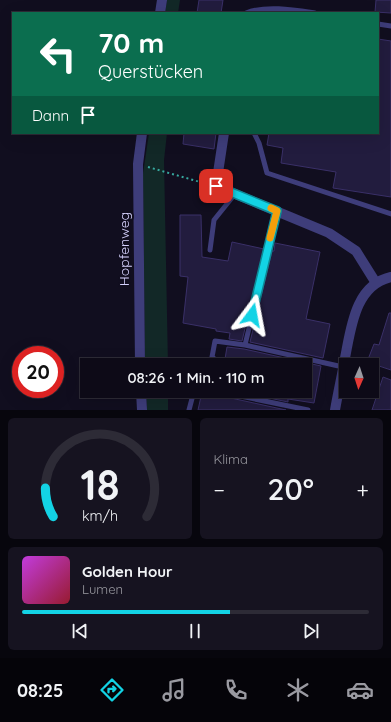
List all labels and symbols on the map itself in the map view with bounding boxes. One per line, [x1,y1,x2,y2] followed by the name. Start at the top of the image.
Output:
[199,169,233,203] pin
[115,212,133,286] street label: Hopfenweg
[231,294,273,336] position arrow
[12,346,64,398] speed limit sign: 20
[339,358,379,398] north arrow

